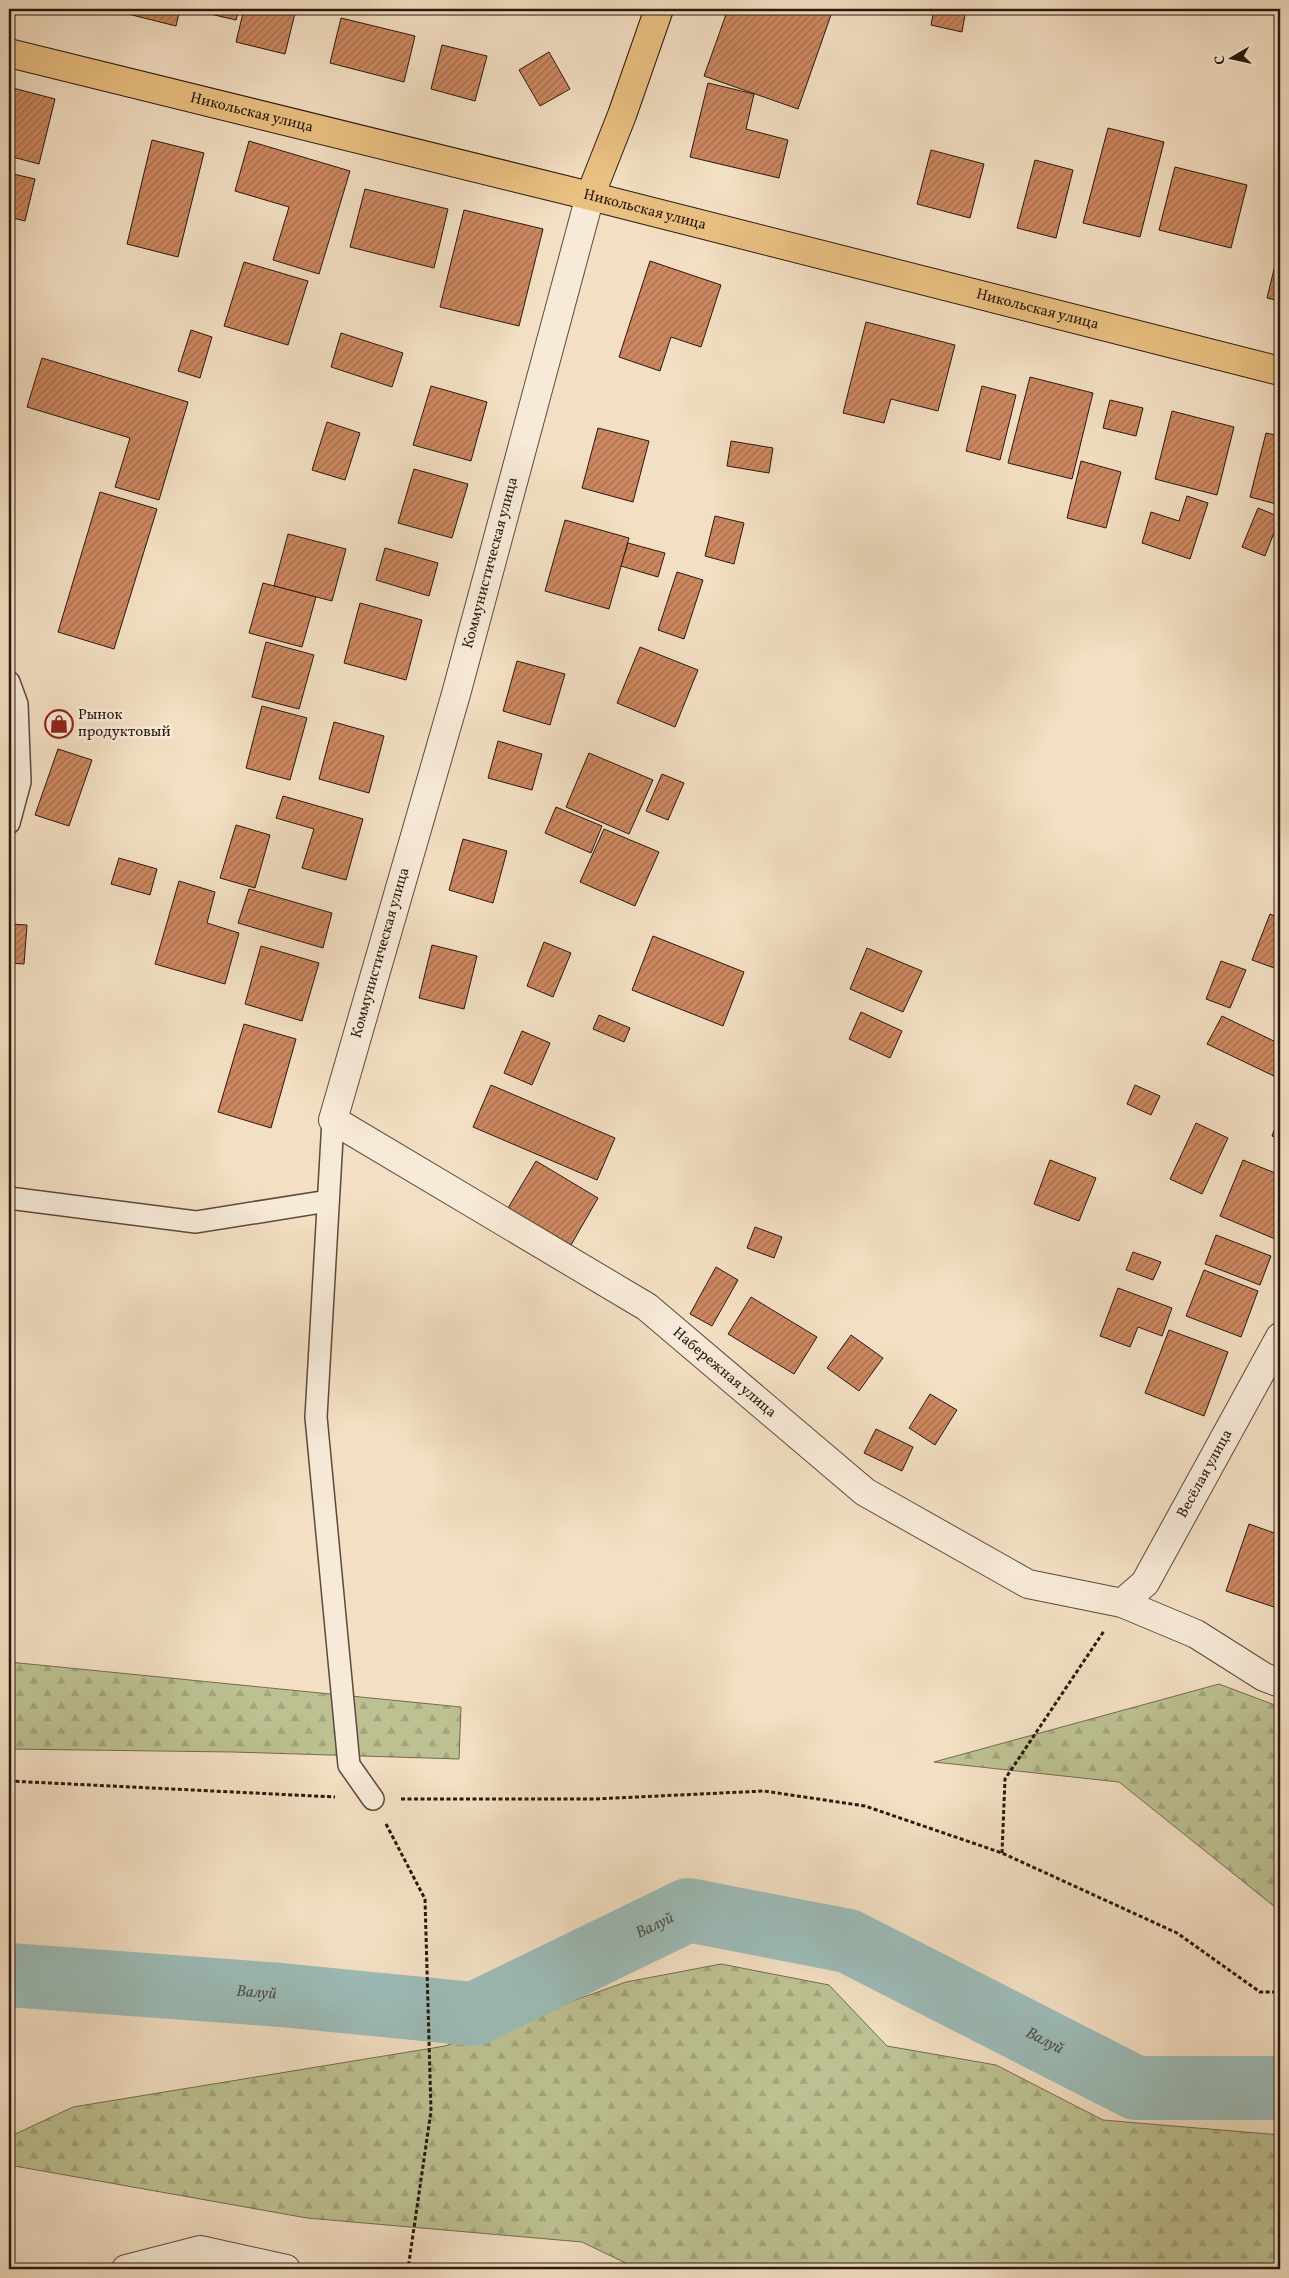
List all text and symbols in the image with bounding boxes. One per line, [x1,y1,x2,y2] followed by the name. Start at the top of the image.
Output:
[1206,32,1256,82] north arrow
[1211,54,1231,66] text: С
[188,87,315,138] street label: Никольская улица
[581,184,709,236] street label: Никольская улица
[974,284,1101,335] street label: Никольская улица
[458,475,524,651] street label: Коммунистическая улица
[78,705,171,743] place label: Рынок продуктовый
[44,709,74,739] shop icon: Рынок продуктовый
[347,865,415,1041] street label: Коммунистическая улица
[668,1322,781,1423] street label: Набережная улица
[1172,1426,1238,1522] street label: Весёлая улица
[632,1907,678,1945] water label: Валуй
[236,1981,277,2006] water label: Валуй
[1021,2022,1067,2060] water label: Валуй

